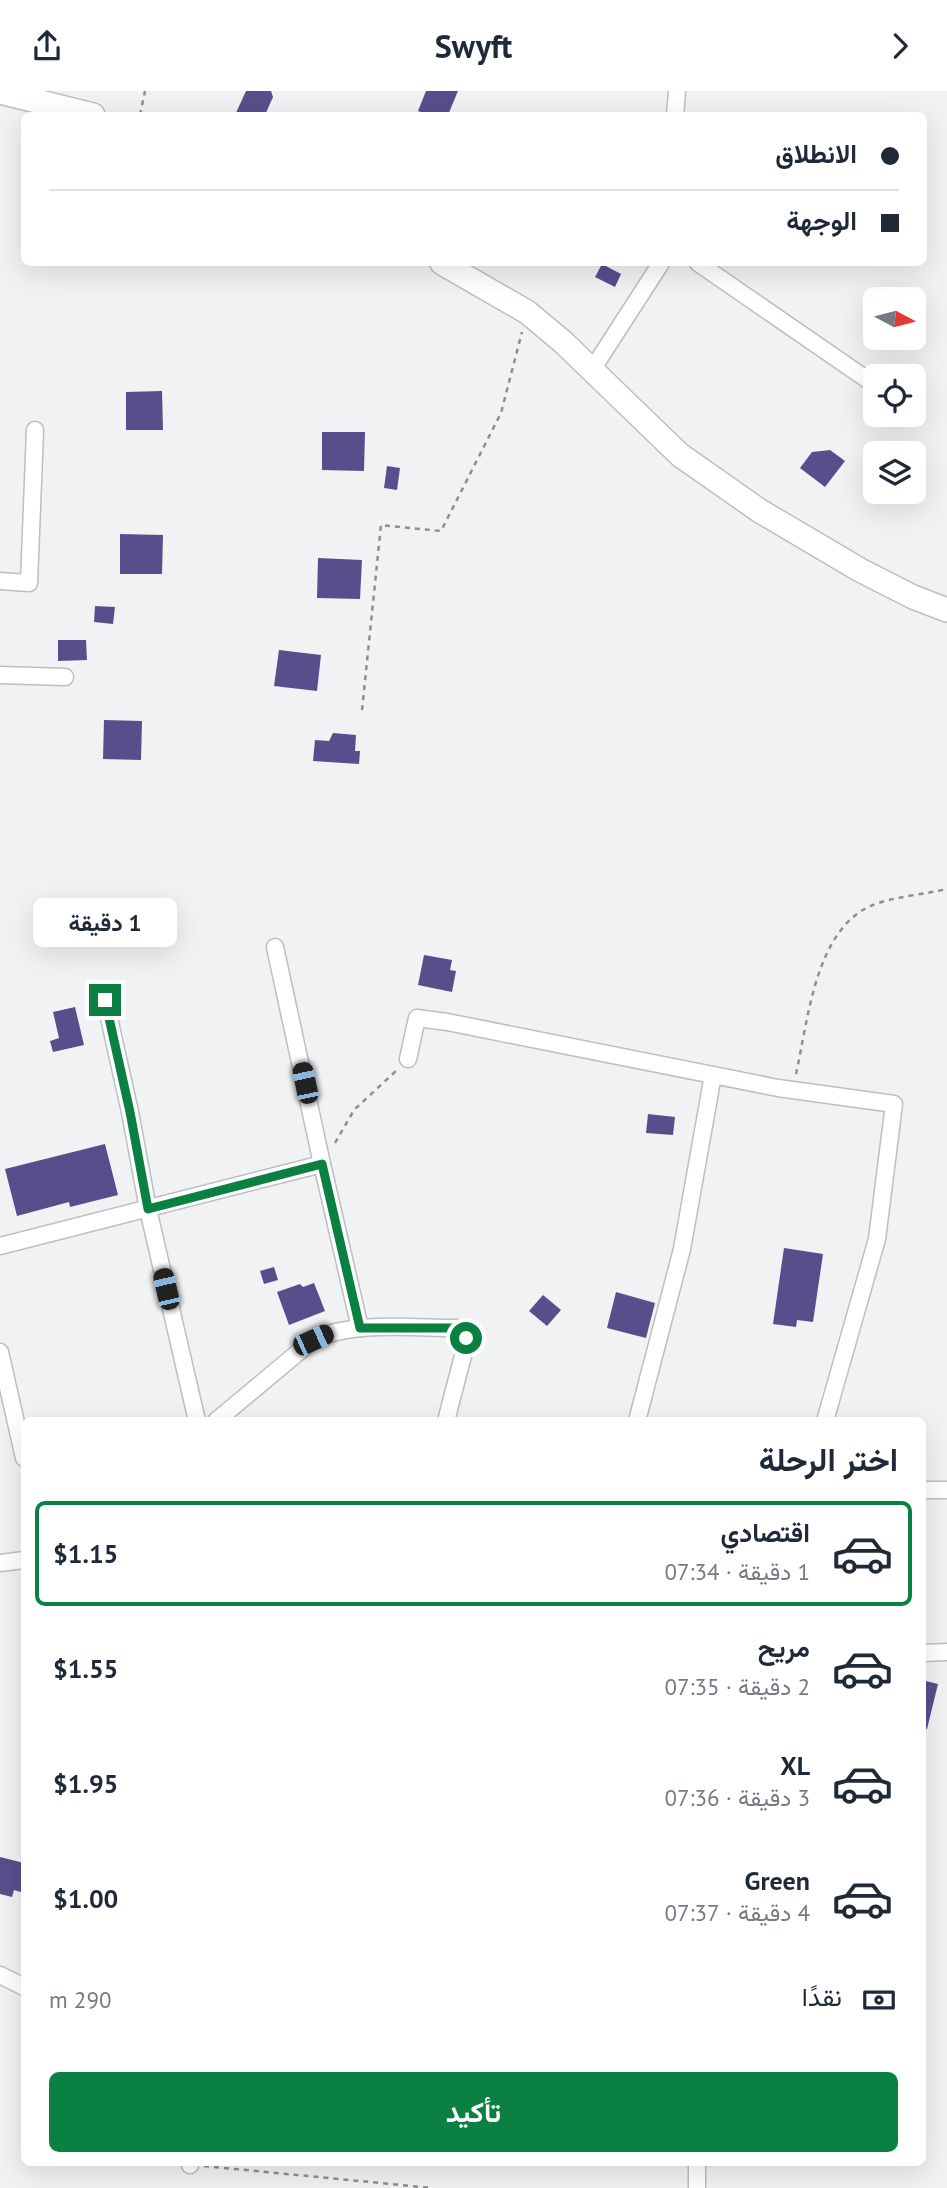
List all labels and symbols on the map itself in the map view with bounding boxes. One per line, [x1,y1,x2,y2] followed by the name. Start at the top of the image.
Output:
[863,287,926,350] north arrow
[33,899,177,947] callout: 1 دقيقة
[89,984,121,1016] route end
[291,1060,320,1106] car
[152,1266,181,1312] car
[290,1322,337,1358] car
[450,1322,482,1354] route start

